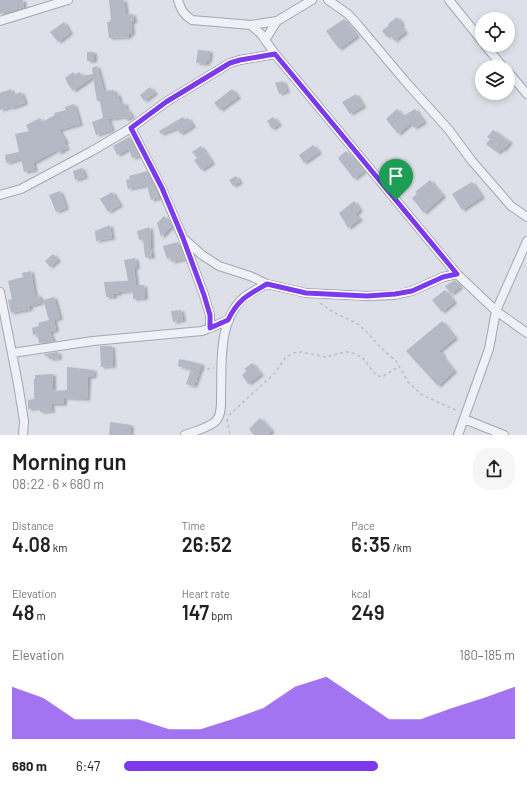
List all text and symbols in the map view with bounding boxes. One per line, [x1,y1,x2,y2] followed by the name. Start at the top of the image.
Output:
[475,12,515,100] map controls
[475,12,515,52] button: locate
[475,60,515,100] button: layers
[379,159,413,200] pin
[385,165,407,187] icon: arrive
[12,448,126,474] text: Morning run
[473,448,515,490] button: share
[12,476,104,492] text: 08:22 · 6 × 680 m
[12,519,54,532] text: Distance
[182,519,205,532] text: Time
[351,519,375,532] text: Pace
[12,532,51,556] text: 4.08
[182,532,232,556] text: 26:52
[351,532,390,556] text: 6:35
[51,541,67,554] text: km
[390,541,411,554] text: /km
[12,587,56,600] text: Elevation
[182,587,230,600] text: Heart rate
[351,587,371,600] text: kcal
[12,600,34,624] text: 48
[182,600,209,624] text: 147
[351,600,385,624] text: 249
[34,609,46,622] text: m
[209,609,232,622] text: bpm
[12,647,64,663] text: Elevation
[459,647,515,663] text: 180–185 m
[12,758,47,774] text: 680 m
[76,758,100,774] text: 6:47

